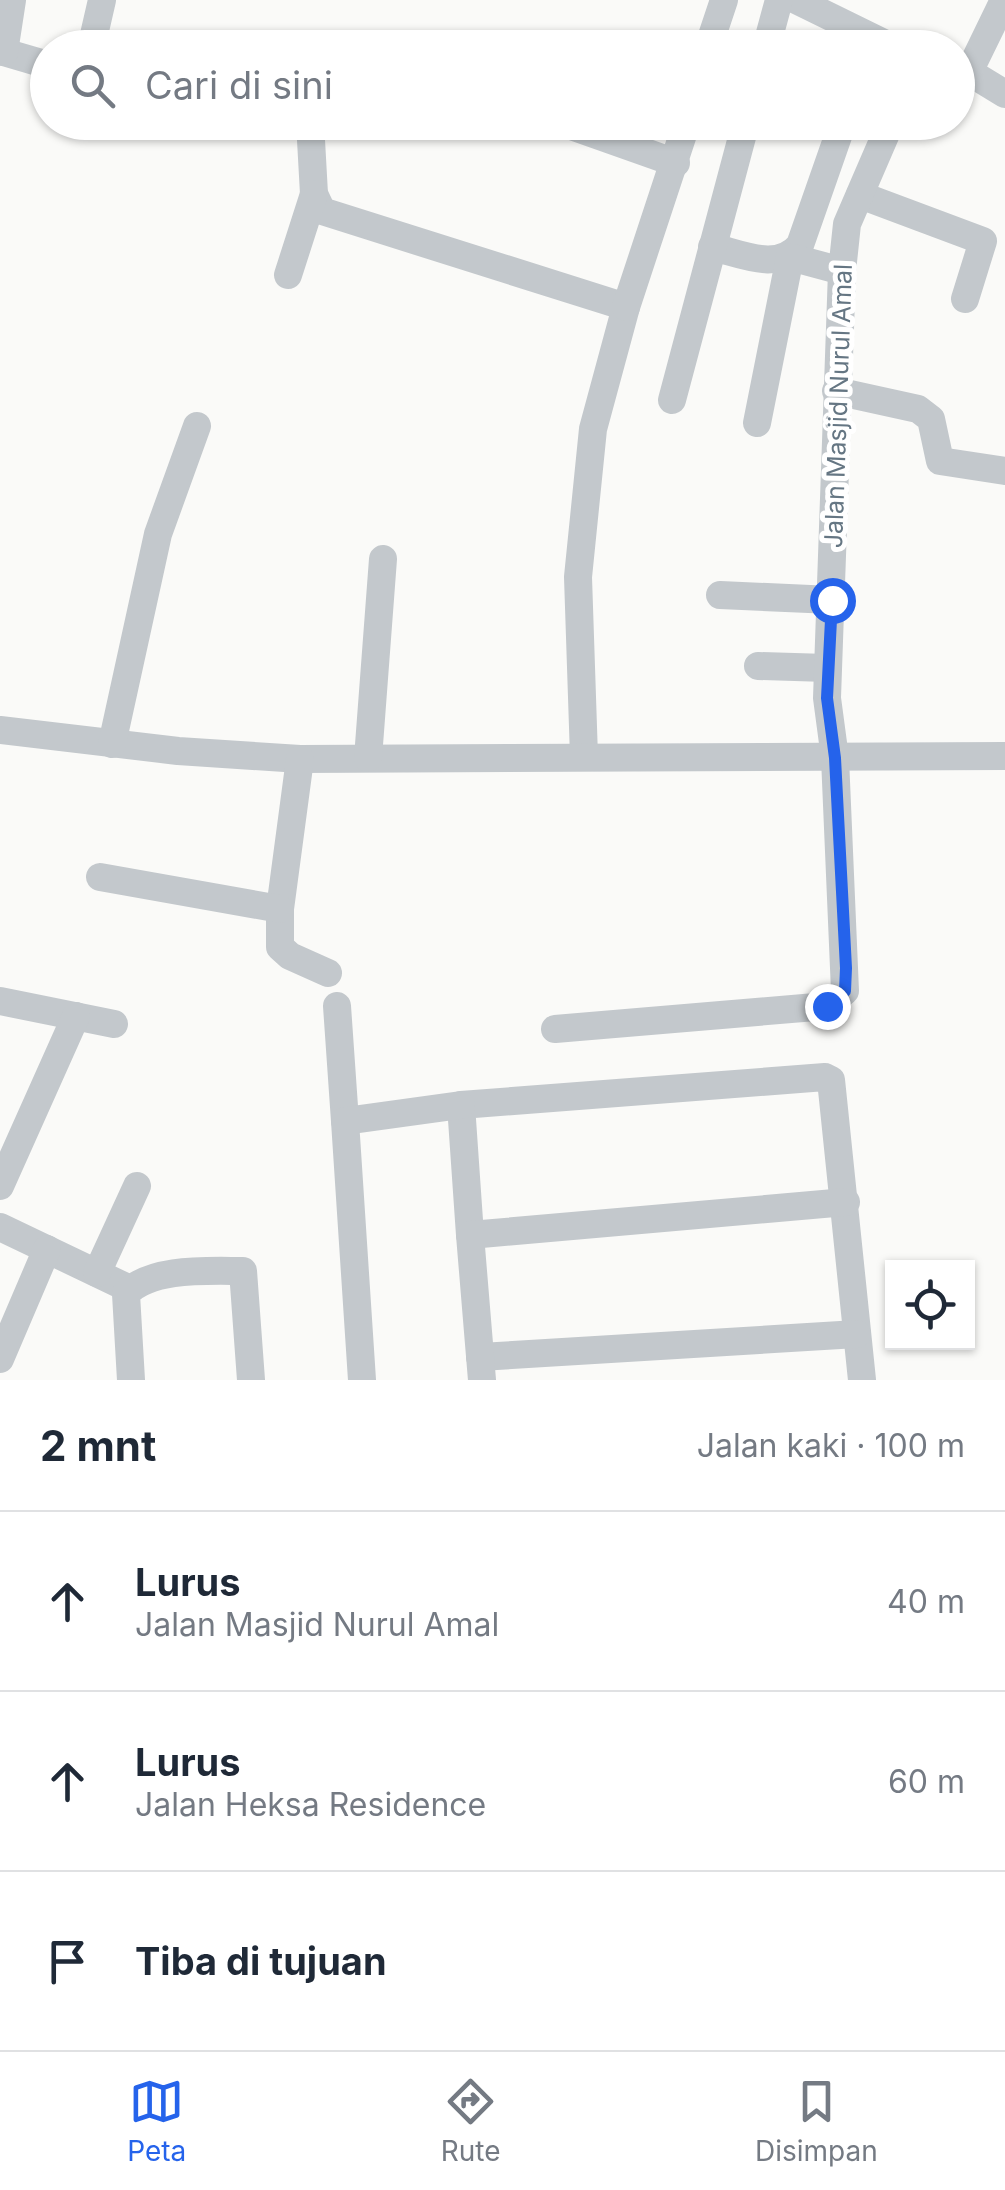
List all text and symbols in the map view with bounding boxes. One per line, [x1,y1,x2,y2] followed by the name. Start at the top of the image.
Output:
[30,30,975,140] search box
[65,58,120,113] icon: search
[145,62,333,108] text: Cari di sini
[818,263,858,549] street label: Jalan Masjid Nurul Amal
[810,578,856,624] route start
[805,984,851,1030] route end
[885,1260,975,1350] map controls
[885,1260,975,1350] button: locate
[40,1420,156,1471] text: 2 mnt
[697,1426,965,1465] text: Jalan kaki · 100 m
[135,1559,241,1605] text: Lurus
[40,1574,95,1629] icon: ahead
[887,1582,965,1621] text: 40 m
[135,1605,499,1644] text: Jalan Masjid Nurul Amal
[135,1739,241,1785] text: Lurus
[40,1754,95,1809] icon: ahead
[888,1762,965,1801] text: 60 m
[135,1785,486,1824] text: Jalan Heksa Residence
[40,1934,95,1989] icon: arrive
[135,1938,387,1984] text: Tiba di tujuan
[127,2074,186,2168] tab: Peta
[441,2074,501,2168] tab: Rute
[755,2074,878,2168] tab: Disimpan

